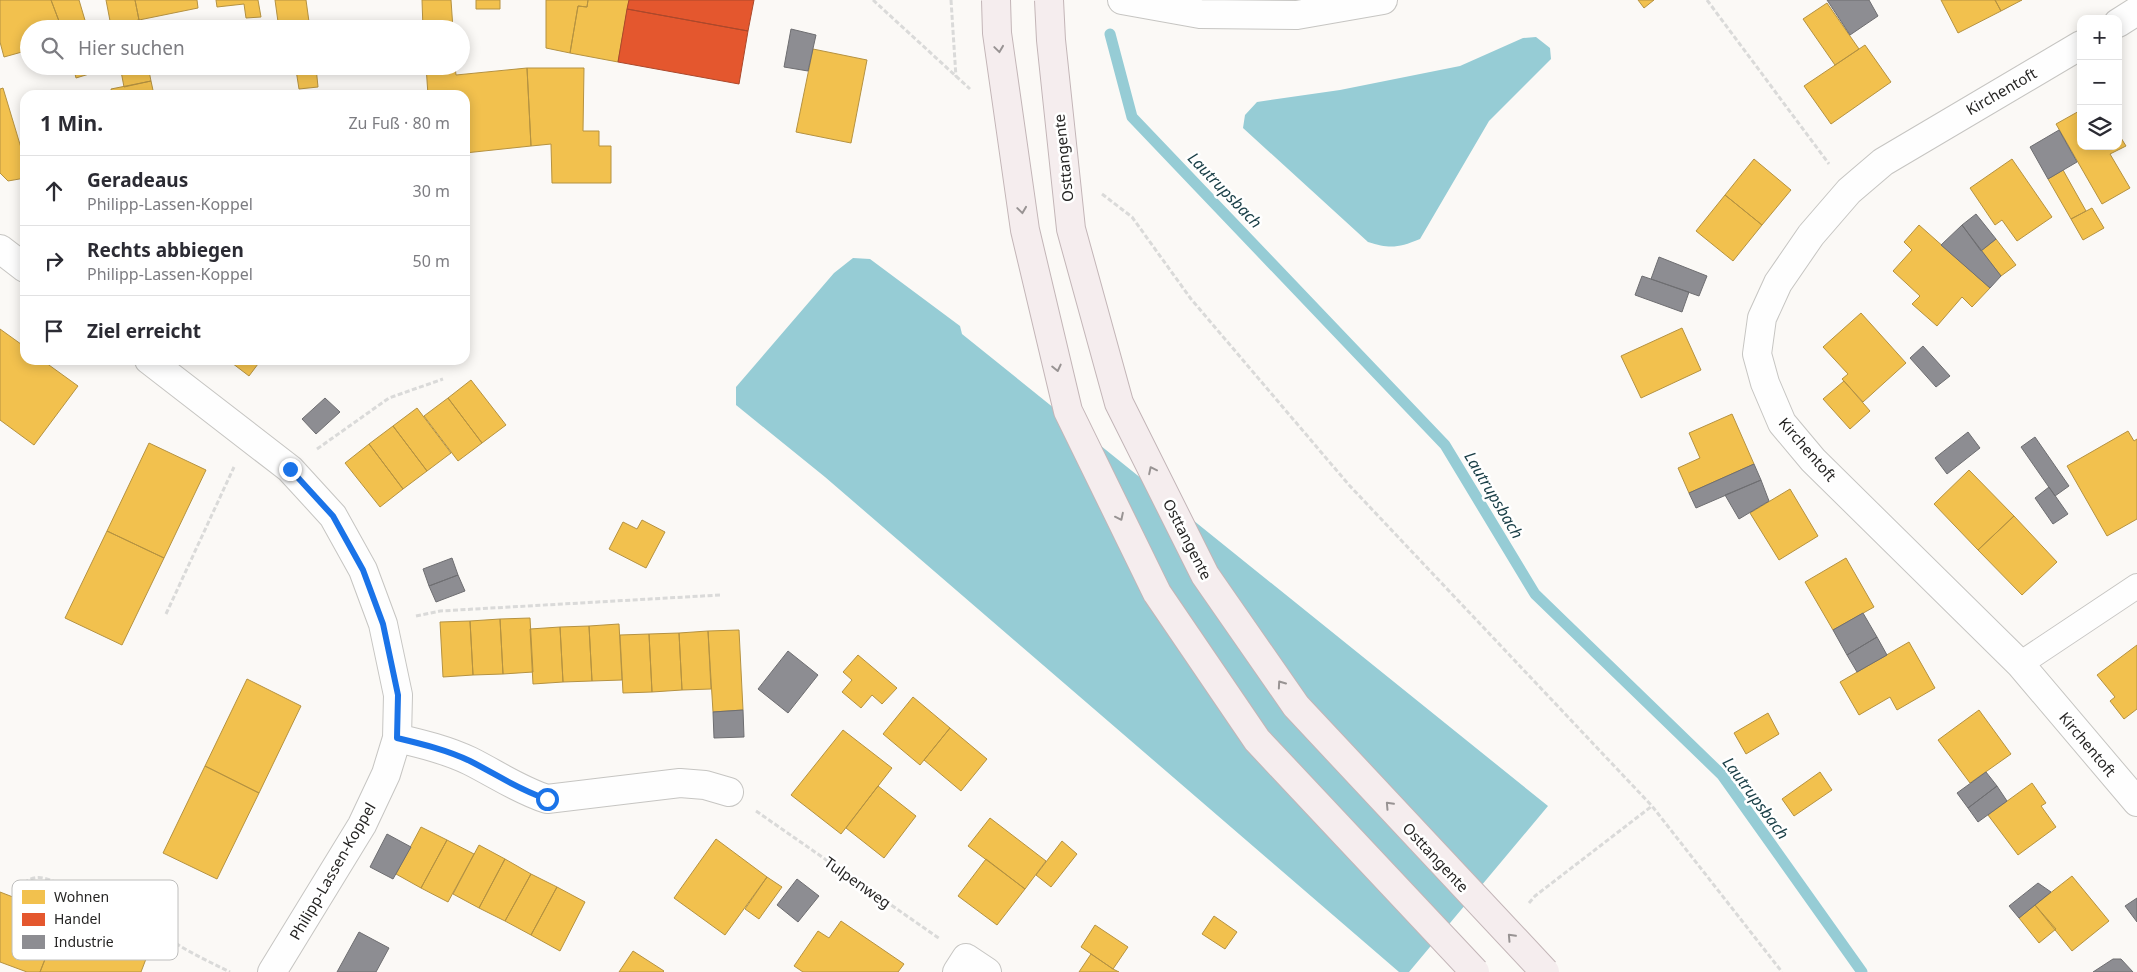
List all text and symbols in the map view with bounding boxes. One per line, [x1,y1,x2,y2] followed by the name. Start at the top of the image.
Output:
[2077,15,2122,150] map controls
[2077,15,2122,60] button: +
[20,20,470,75] search box
[38,34,66,62] icon: search
[78,35,185,61] text: Hier suchen
[994,44,1004,53] one-way arrow
[2077,60,2122,105] button: −
[1962,62,2040,119] street label: Kirchentoft
[2077,105,2122,150] button: layers
[40,109,103,137] text: 1 Min.
[348,112,450,134] text: Zu Fuß · 80 m
[1048,113,1078,203] street label: Osttangente
[1183,147,1267,233] water label: Lautrupsbach
[87,167,188,193] text: Geradeaus
[40,177,68,205] icon: ahead
[413,180,450,202] text: 30 m
[87,193,253,215] text: Philipp-Lassen-Koppel
[1016,206,1027,214] one-way arrow
[87,237,244,263] text: Rechts abbiegen
[40,247,68,275] icon: right
[413,250,450,272] text: 50 m
[87,263,253,285] text: Philipp-Lassen-Koppel
[40,317,68,345] icon: arrive
[87,318,201,344] text: Ziel erreicht
[1051,364,1062,373] one-way arrow
[1775,413,1842,486] street label: Kirchentoft
[1459,447,1529,543] water label: Lautrupsbach
[279,458,302,481] route end
[1148,466,1158,475] one-way arrow
[1159,495,1217,583] street label: Osttangente
[1113,512,1124,521] one-way arrow
[1278,680,1287,689] one-way arrow
[2055,708,2121,781] street label: Kirchentoft
[1718,752,1794,844] water label: Lautrupsbach
[536,788,559,811] route start
[284,799,380,943] street label: Philipp-Lassen-Koppel
[1385,802,1394,811] one-way arrow
[1399,818,1473,896] street label: Osttangente
[821,852,895,912] street label: Tulpenweg
[12,880,178,960] legend
[54,887,109,906] text: Wohnen
[54,909,101,928] text: Handel
[54,932,114,951] text: Industrie
[1508,933,1517,942] one-way arrow

